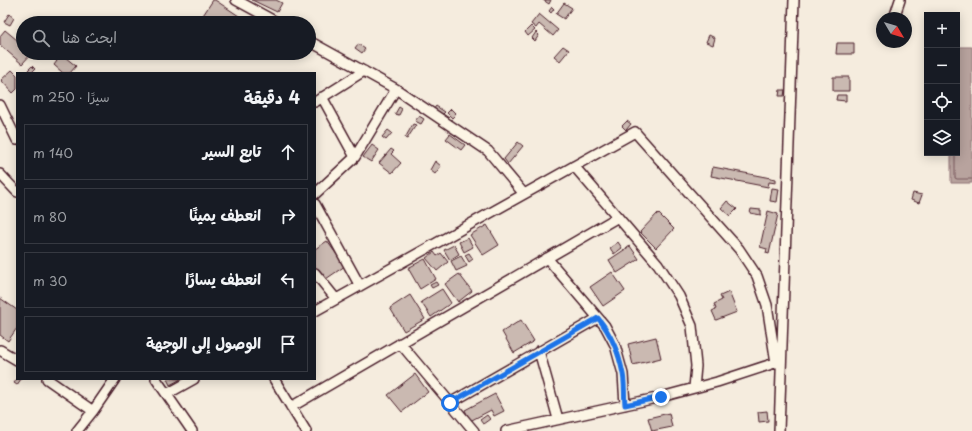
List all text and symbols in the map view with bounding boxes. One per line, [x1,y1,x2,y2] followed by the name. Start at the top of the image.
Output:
[876,12,912,48] north arrow
[924,12,960,156] map controls
[924,12,960,48] button: +
[16,16,316,60] search box
[62,25,117,48] text: ابحث هنا
[30,27,52,49] icon: search
[924,48,960,84] button: −
[244,84,300,110] text: 4 دقيقة
[924,84,960,120] button: locate
[32,87,110,106] text: سيرًا · 250 m
[924,120,960,156] button: layers
[203,139,261,162] text: تابع السير
[277,141,299,163] icon: ahead
[33,143,73,162] text: 140 m
[189,203,261,226] text: انعطف يمينًا
[277,205,299,227] icon: right
[33,207,67,226] text: 80 m
[185,267,261,290] text: انعطف يسارًا
[277,269,299,291] icon: left
[33,271,67,290] text: 30 m
[146,331,261,354] text: الوصول إلى الوجهة
[277,333,299,355] icon: arrive
[652,388,670,406] route end
[441,394,459,412] route start

